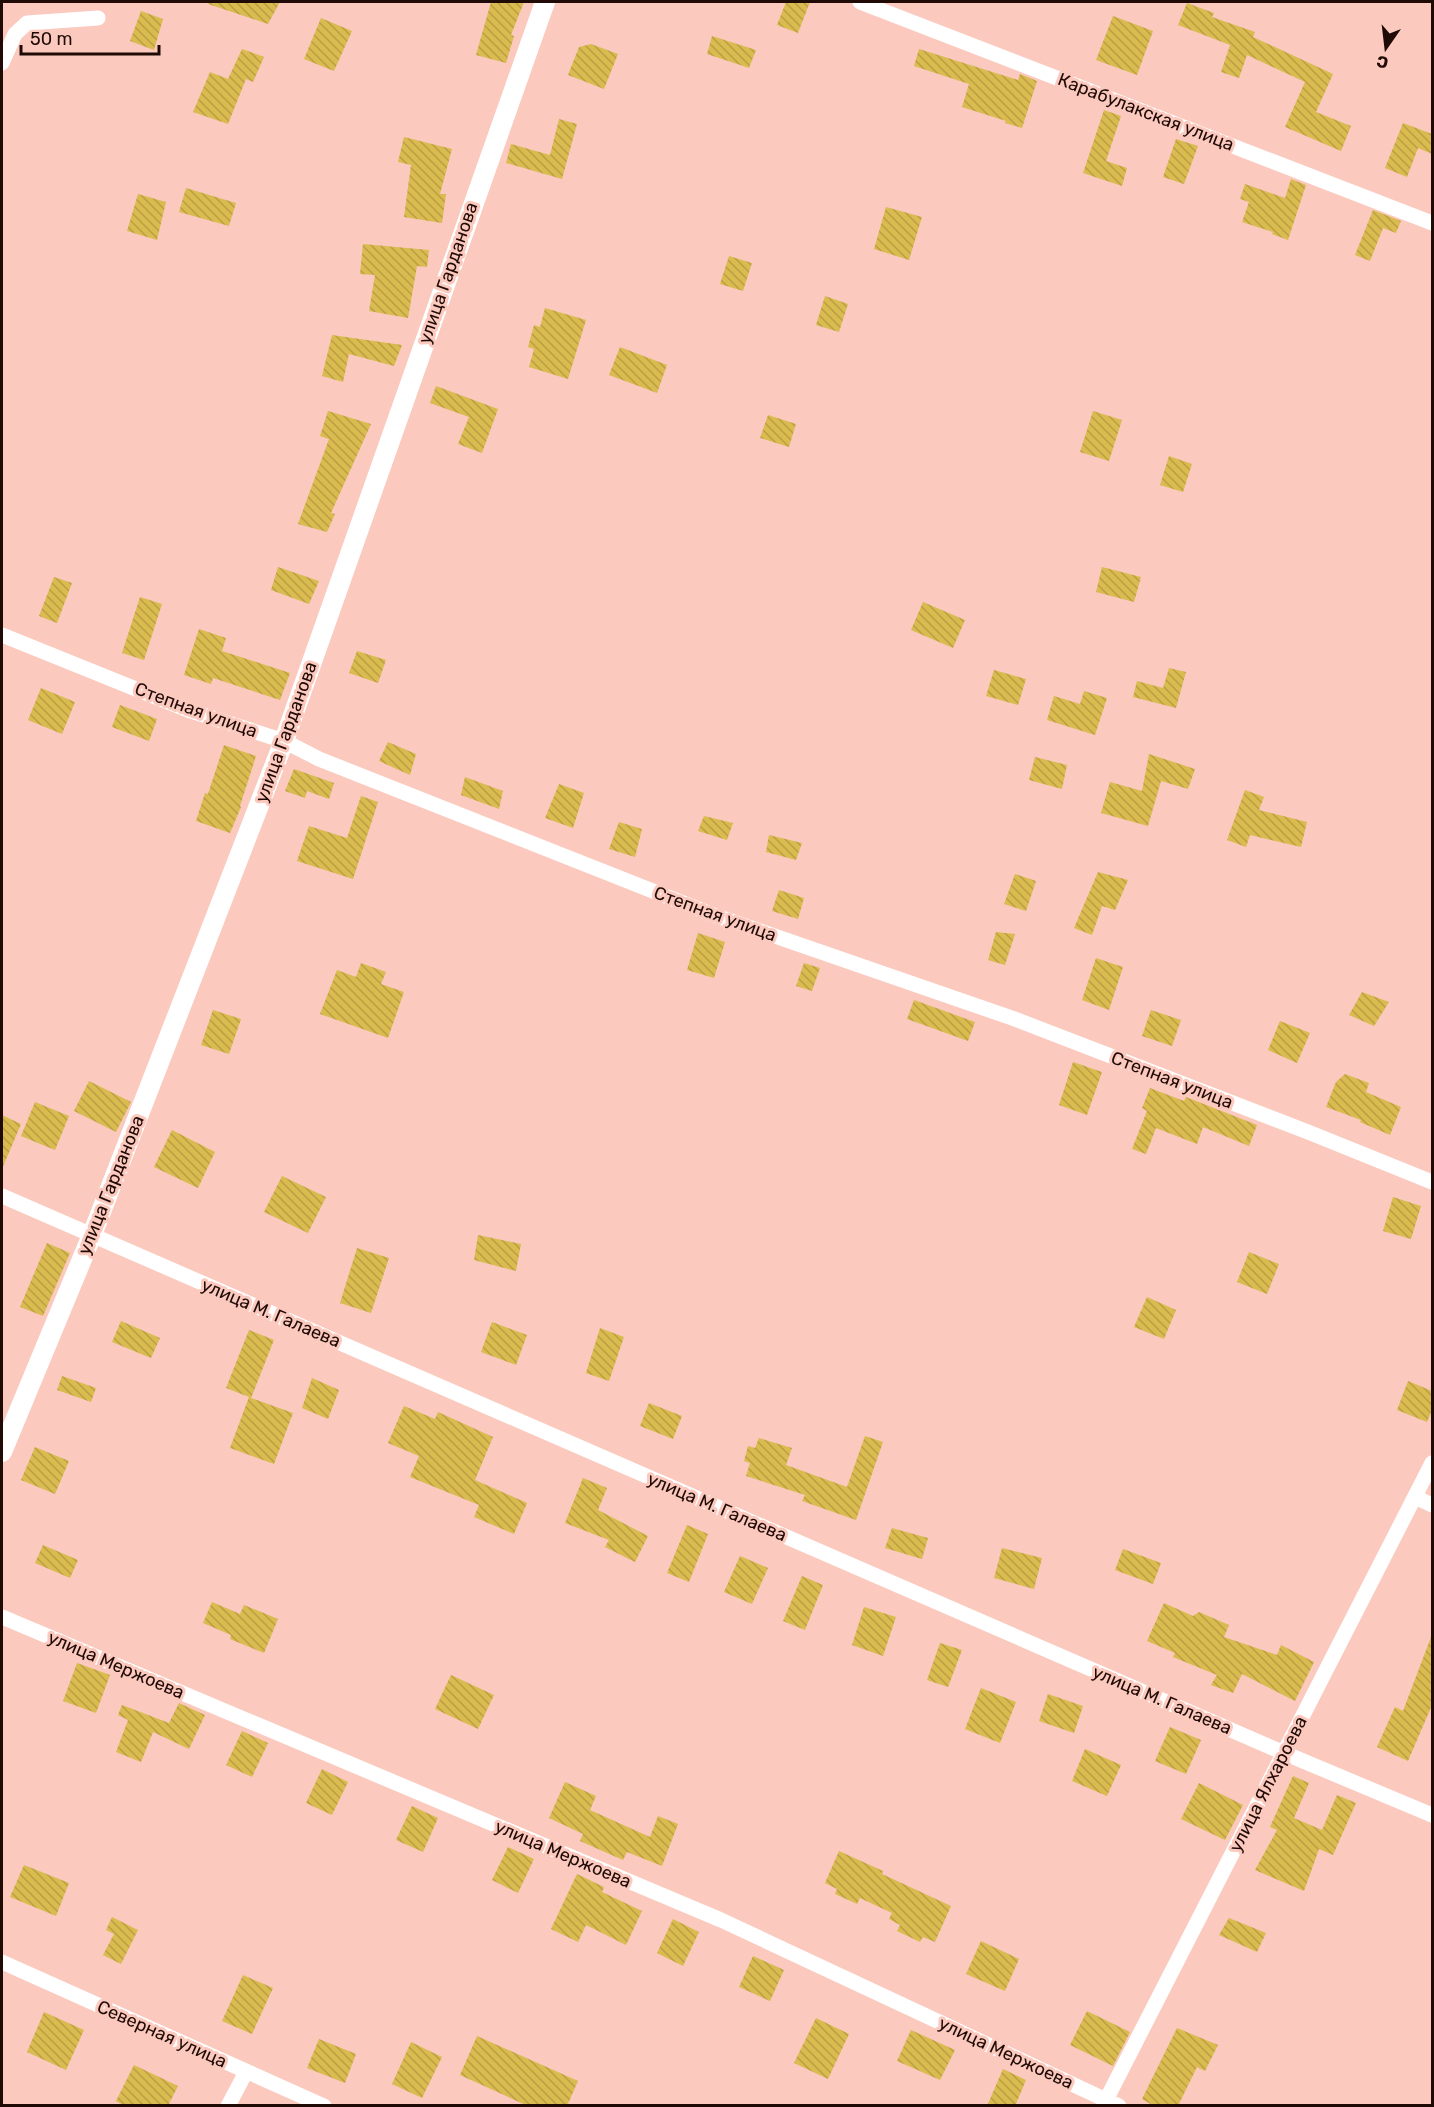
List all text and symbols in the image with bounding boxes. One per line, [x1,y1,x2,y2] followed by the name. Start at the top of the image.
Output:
[21,18,159,56] scale bar
[1356,18,1416,78] north arrow
[30,28,73,50] text: 50 m
[1375,51,1390,73] text: С
[1055,68,1237,156] street label: Карабулакская улица
[413,199,483,347] street label: улица Гарданова
[250,659,322,805] street label: улица Гарданова
[132,678,260,742] street label: Степная улица
[651,882,779,946] street label: Степная улица
[1108,1047,1236,1113] street label: Степная улица
[73,1112,149,1258] street label: улица Гарданова
[198,1274,344,1352] street label: улица М. Галаева
[644,1468,790,1546] street label: улица М. Галаева
[44,1626,188,1704] street label: улица Мержоева
[1089,1661,1235,1739] street label: улица М. Галаева
[1224,1712,1312,1856] street label: улица Ялхароева
[491,1815,635,1893] street label: улица Мержоева
[94,1996,230,2072] street label: Северная улица
[935,2012,1077,2094] street label: улица Мержоева

